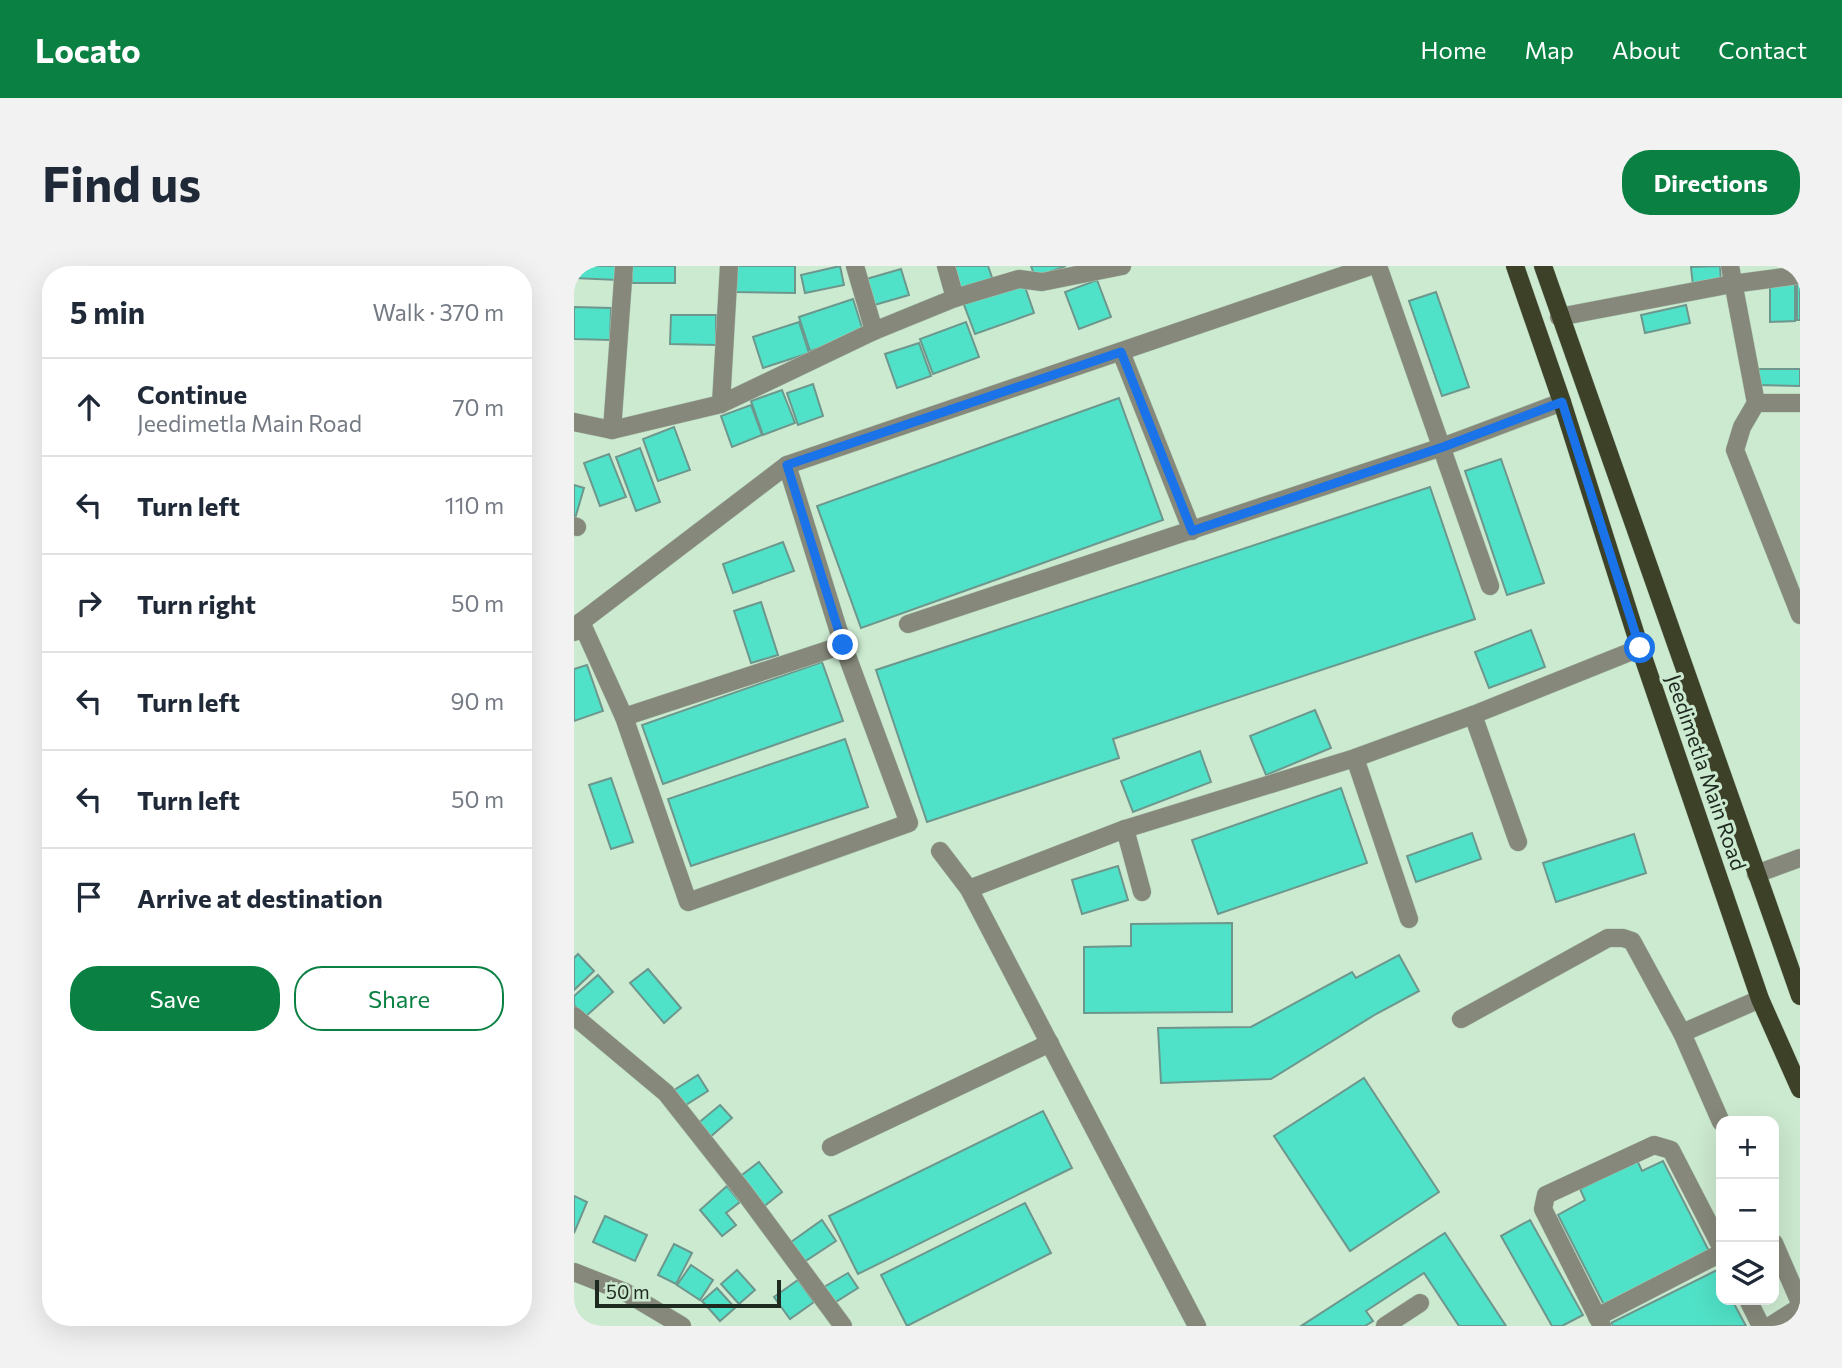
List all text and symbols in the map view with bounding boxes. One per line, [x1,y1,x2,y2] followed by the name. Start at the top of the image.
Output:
[35,29,141,70] text: Locato
[1421,35,1487,64] text: Home
[1525,35,1574,64] text: Map
[1612,35,1680,64] text: About
[1718,35,1807,64] text: Contact
[1622,150,1800,215] button: Directions
[42,152,201,212] text: Find us
[70,293,145,330] text: 5 min
[373,298,504,326] text: Walk · 370 m
[137,378,247,409] text: Continue
[70,388,108,426] icon: ahead
[452,393,504,421] text: 70 m
[137,409,362,437] text: Jeedimetla Main Road
[70,486,108,524] icon: left
[137,490,240,521] text: Turn left
[445,491,504,519] text: 110 m
[70,584,108,622] icon: right
[137,588,256,619] text: Turn right
[451,589,504,617] text: 50 m
[827,629,858,660] route end
[1624,632,1655,663] route start
[1662,671,1752,873] street label: Jeedimetla Main Road
[70,682,108,720] icon: left
[137,686,240,717] text: Turn left
[451,687,504,715] text: 90 m
[70,780,108,818] icon: left
[137,784,240,815] text: Turn left
[451,785,504,813] text: 50 m
[70,878,108,916] icon: arrive
[137,882,383,913] text: Arrive at destination
[70,966,280,1031] button: Save
[294,966,504,1031] button: Share
[1716,1116,1779,1305] map controls
[1716,1116,1779,1179] button: +
[1716,1179,1779,1242] button: −
[1716,1242,1779,1305] button: layers
[595,1277,780,1309] scale bar
[606,1280,650,1303] text: 50 m

